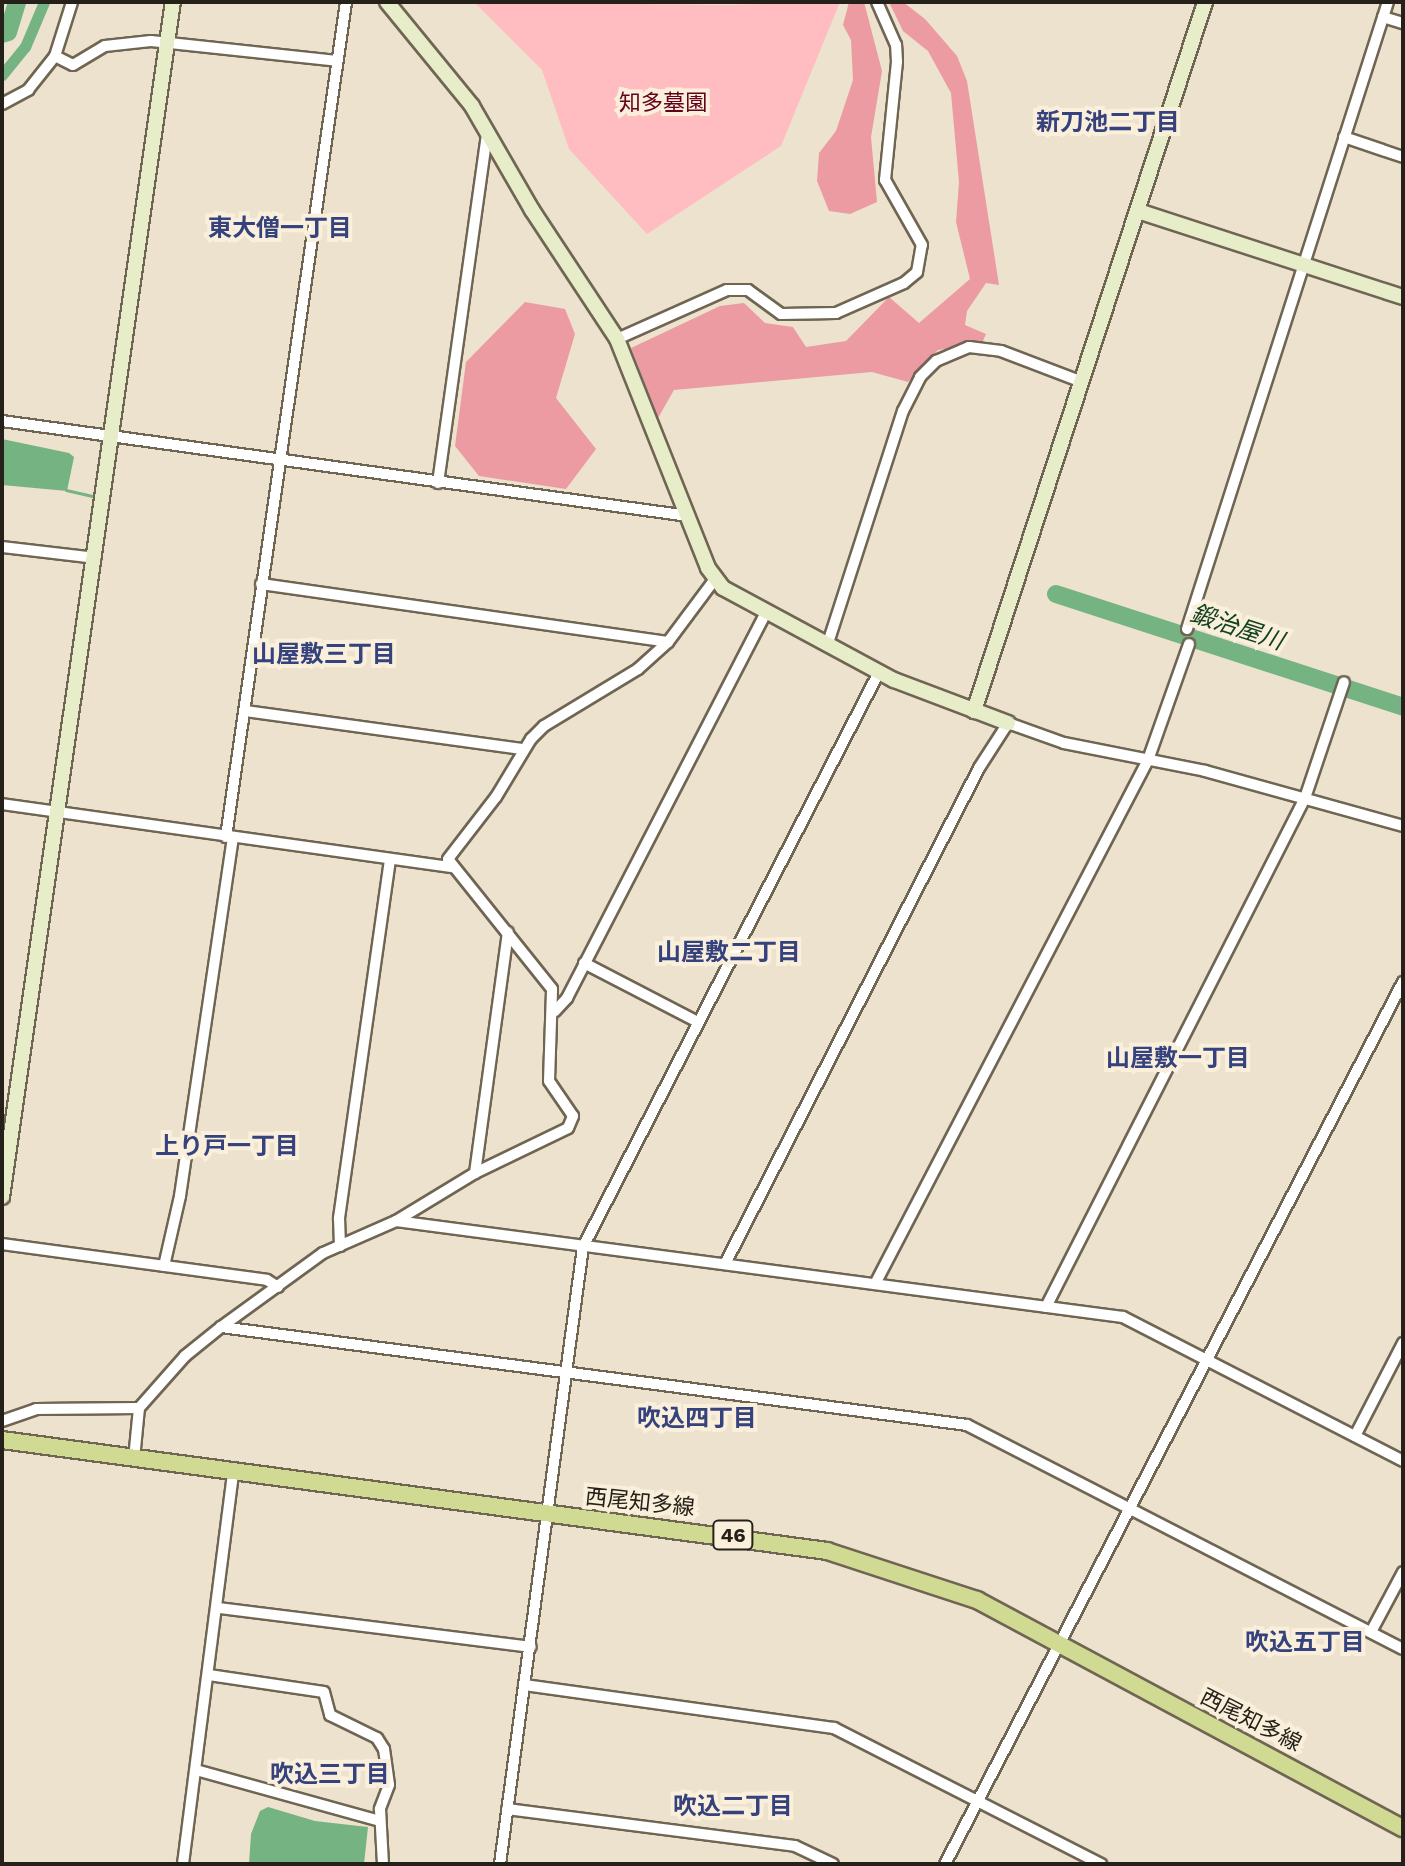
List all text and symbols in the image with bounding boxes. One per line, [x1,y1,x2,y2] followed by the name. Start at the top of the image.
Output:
[619,90,707,116] park label: 知多墓園
[1036,109,1180,137] district label: 新刀池二丁目
[208,215,352,243] district label: 東大僧一丁目
[1187,599,1287,657] water label: 鍛治屋川
[252,641,396,669] district label: 山屋敷三丁目
[657,939,801,967] district label: 山屋敷二丁目
[1106,1045,1250,1073] district label: 山屋敷一丁目
[155,1133,299,1161] district label: 上り戸一丁目
[637,1405,757,1433] district label: 吹込四丁目
[584,1483,696,1521] street label: 西尾知多線
[711,1519,755,1551] road number: 46
[1245,1629,1365,1657] district label: 吹込五丁目
[1196,1683,1306,1757] street label: 西尾知多線
[270,1761,390,1789] district label: 吹込三丁目
[673,1793,793,1821] district label: 吹込二丁目

